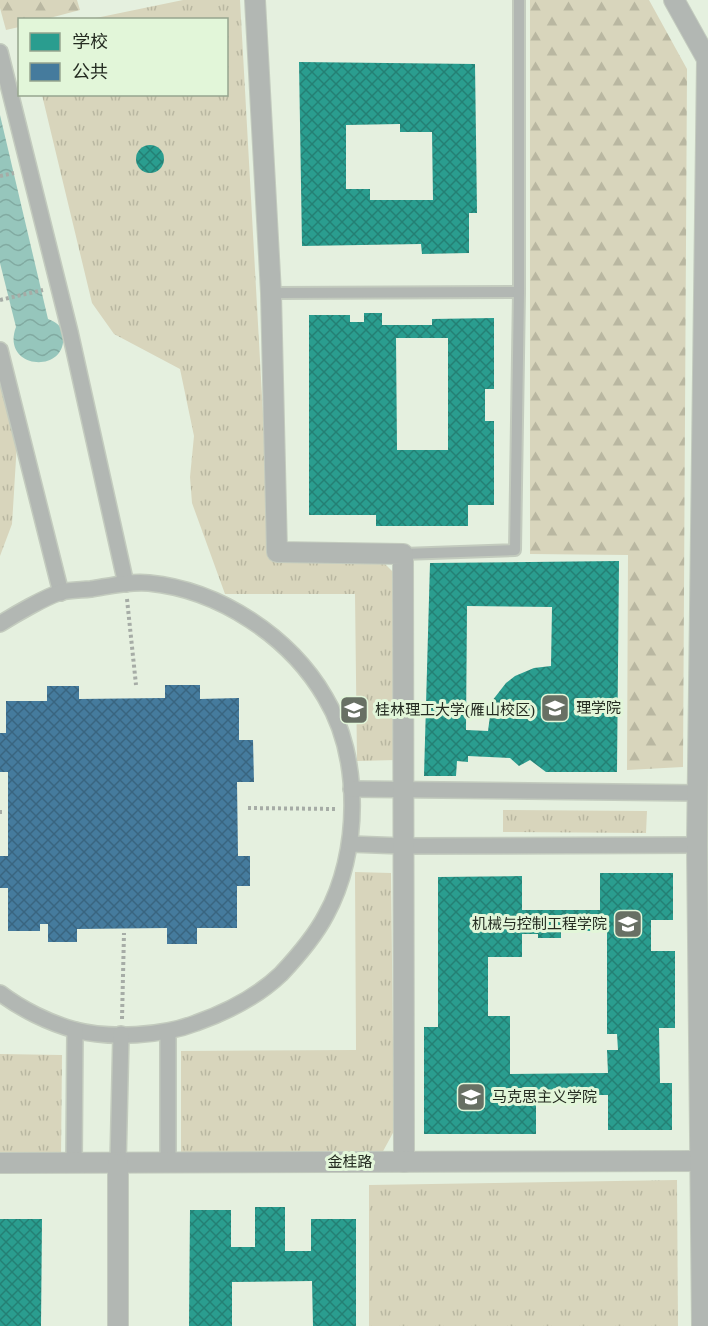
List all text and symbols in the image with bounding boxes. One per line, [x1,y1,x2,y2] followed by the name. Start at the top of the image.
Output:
[18,18,228,96] legend
[72,32,108,52] text: 学校
[72,62,108,82] text: 公共
[539,692,571,724] school or university icon: 理学院
[338,694,370,726] school or university icon: 桂林理工大学(雁山校区)
[576,700,621,716] place label: 理学院
[375,701,535,719] place label: 桂林理工大学(雁山校区)
[612,908,644,940] school or university icon: 机械与控制工程学院
[472,915,607,932] place label: 机械与控制工程学院
[455,1081,487,1113] school or university icon: 马克思主义学院
[492,1089,597,1105] place label: 马克思主义学院
[327,1154,373,1170] street label: 金桂路

